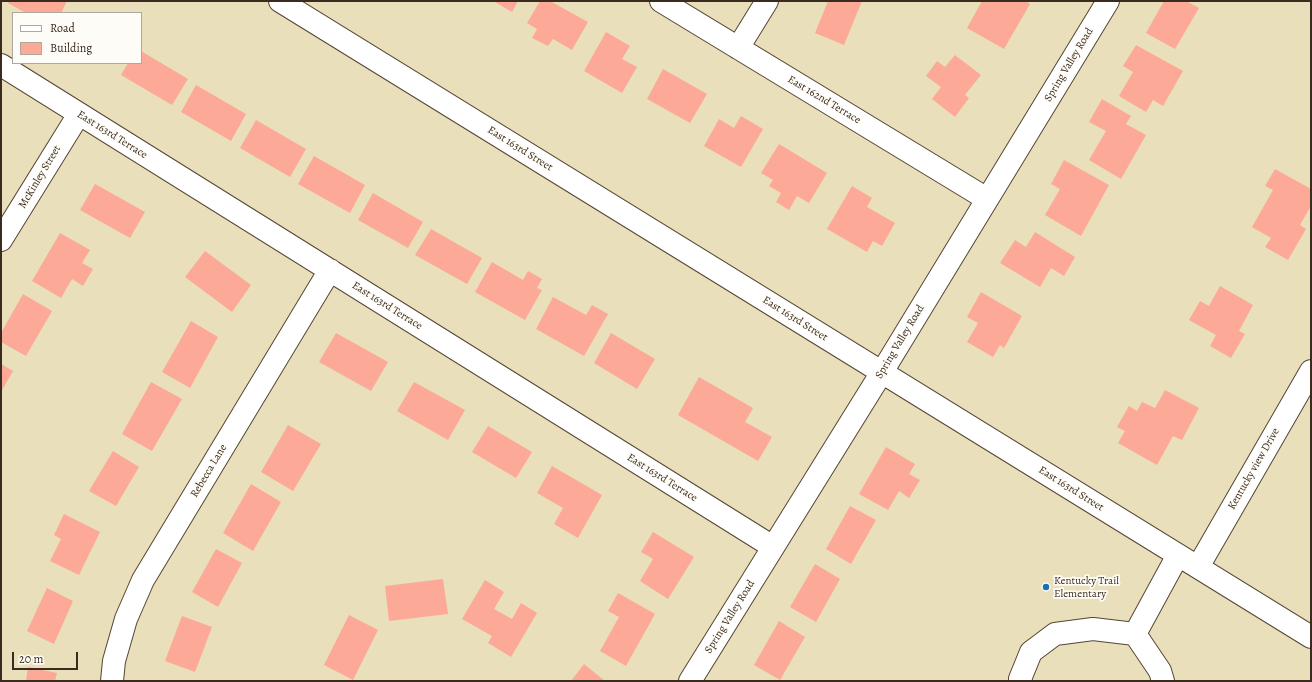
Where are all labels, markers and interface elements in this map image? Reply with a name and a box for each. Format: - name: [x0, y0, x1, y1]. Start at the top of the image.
- legend: [12, 12, 142, 64]
- text: Road: [50, 20, 75, 36]
- street label: Spring Valley Road: [1042, 26, 1096, 104]
- text: Building: [50, 40, 92, 56]
- street label: East 162nd Terrace: [785, 73, 863, 127]
- street label: East 163rd Terrace: [74, 108, 150, 162]
- street label: East 163rd Street: [485, 124, 555, 174]
- street label: McKinley Street: [16, 143, 64, 211]
- street label: East 163rd Terrace: [349, 279, 425, 333]
- street label: East 163rd Street: [760, 294, 830, 344]
- street label: Spring Valley Road: [873, 303, 927, 381]
- street label: Kentucky view Drive: [1225, 426, 1283, 512]
- street label: Rebecca Lane: [188, 442, 230, 500]
- street label: East 163rd Terrace: [624, 451, 700, 505]
- street label: East 163rd Street: [1036, 464, 1106, 514]
- place label: Kentucky Trail Elementary: [1054, 574, 1119, 600]
- street label: Spring Valley Road: [702, 578, 758, 656]
- marker: Kentucky Trail Elementary: [1041, 582, 1051, 592]
- scale bar: [14, 644, 80, 670]
- text: 20 m: [19, 651, 43, 667]

